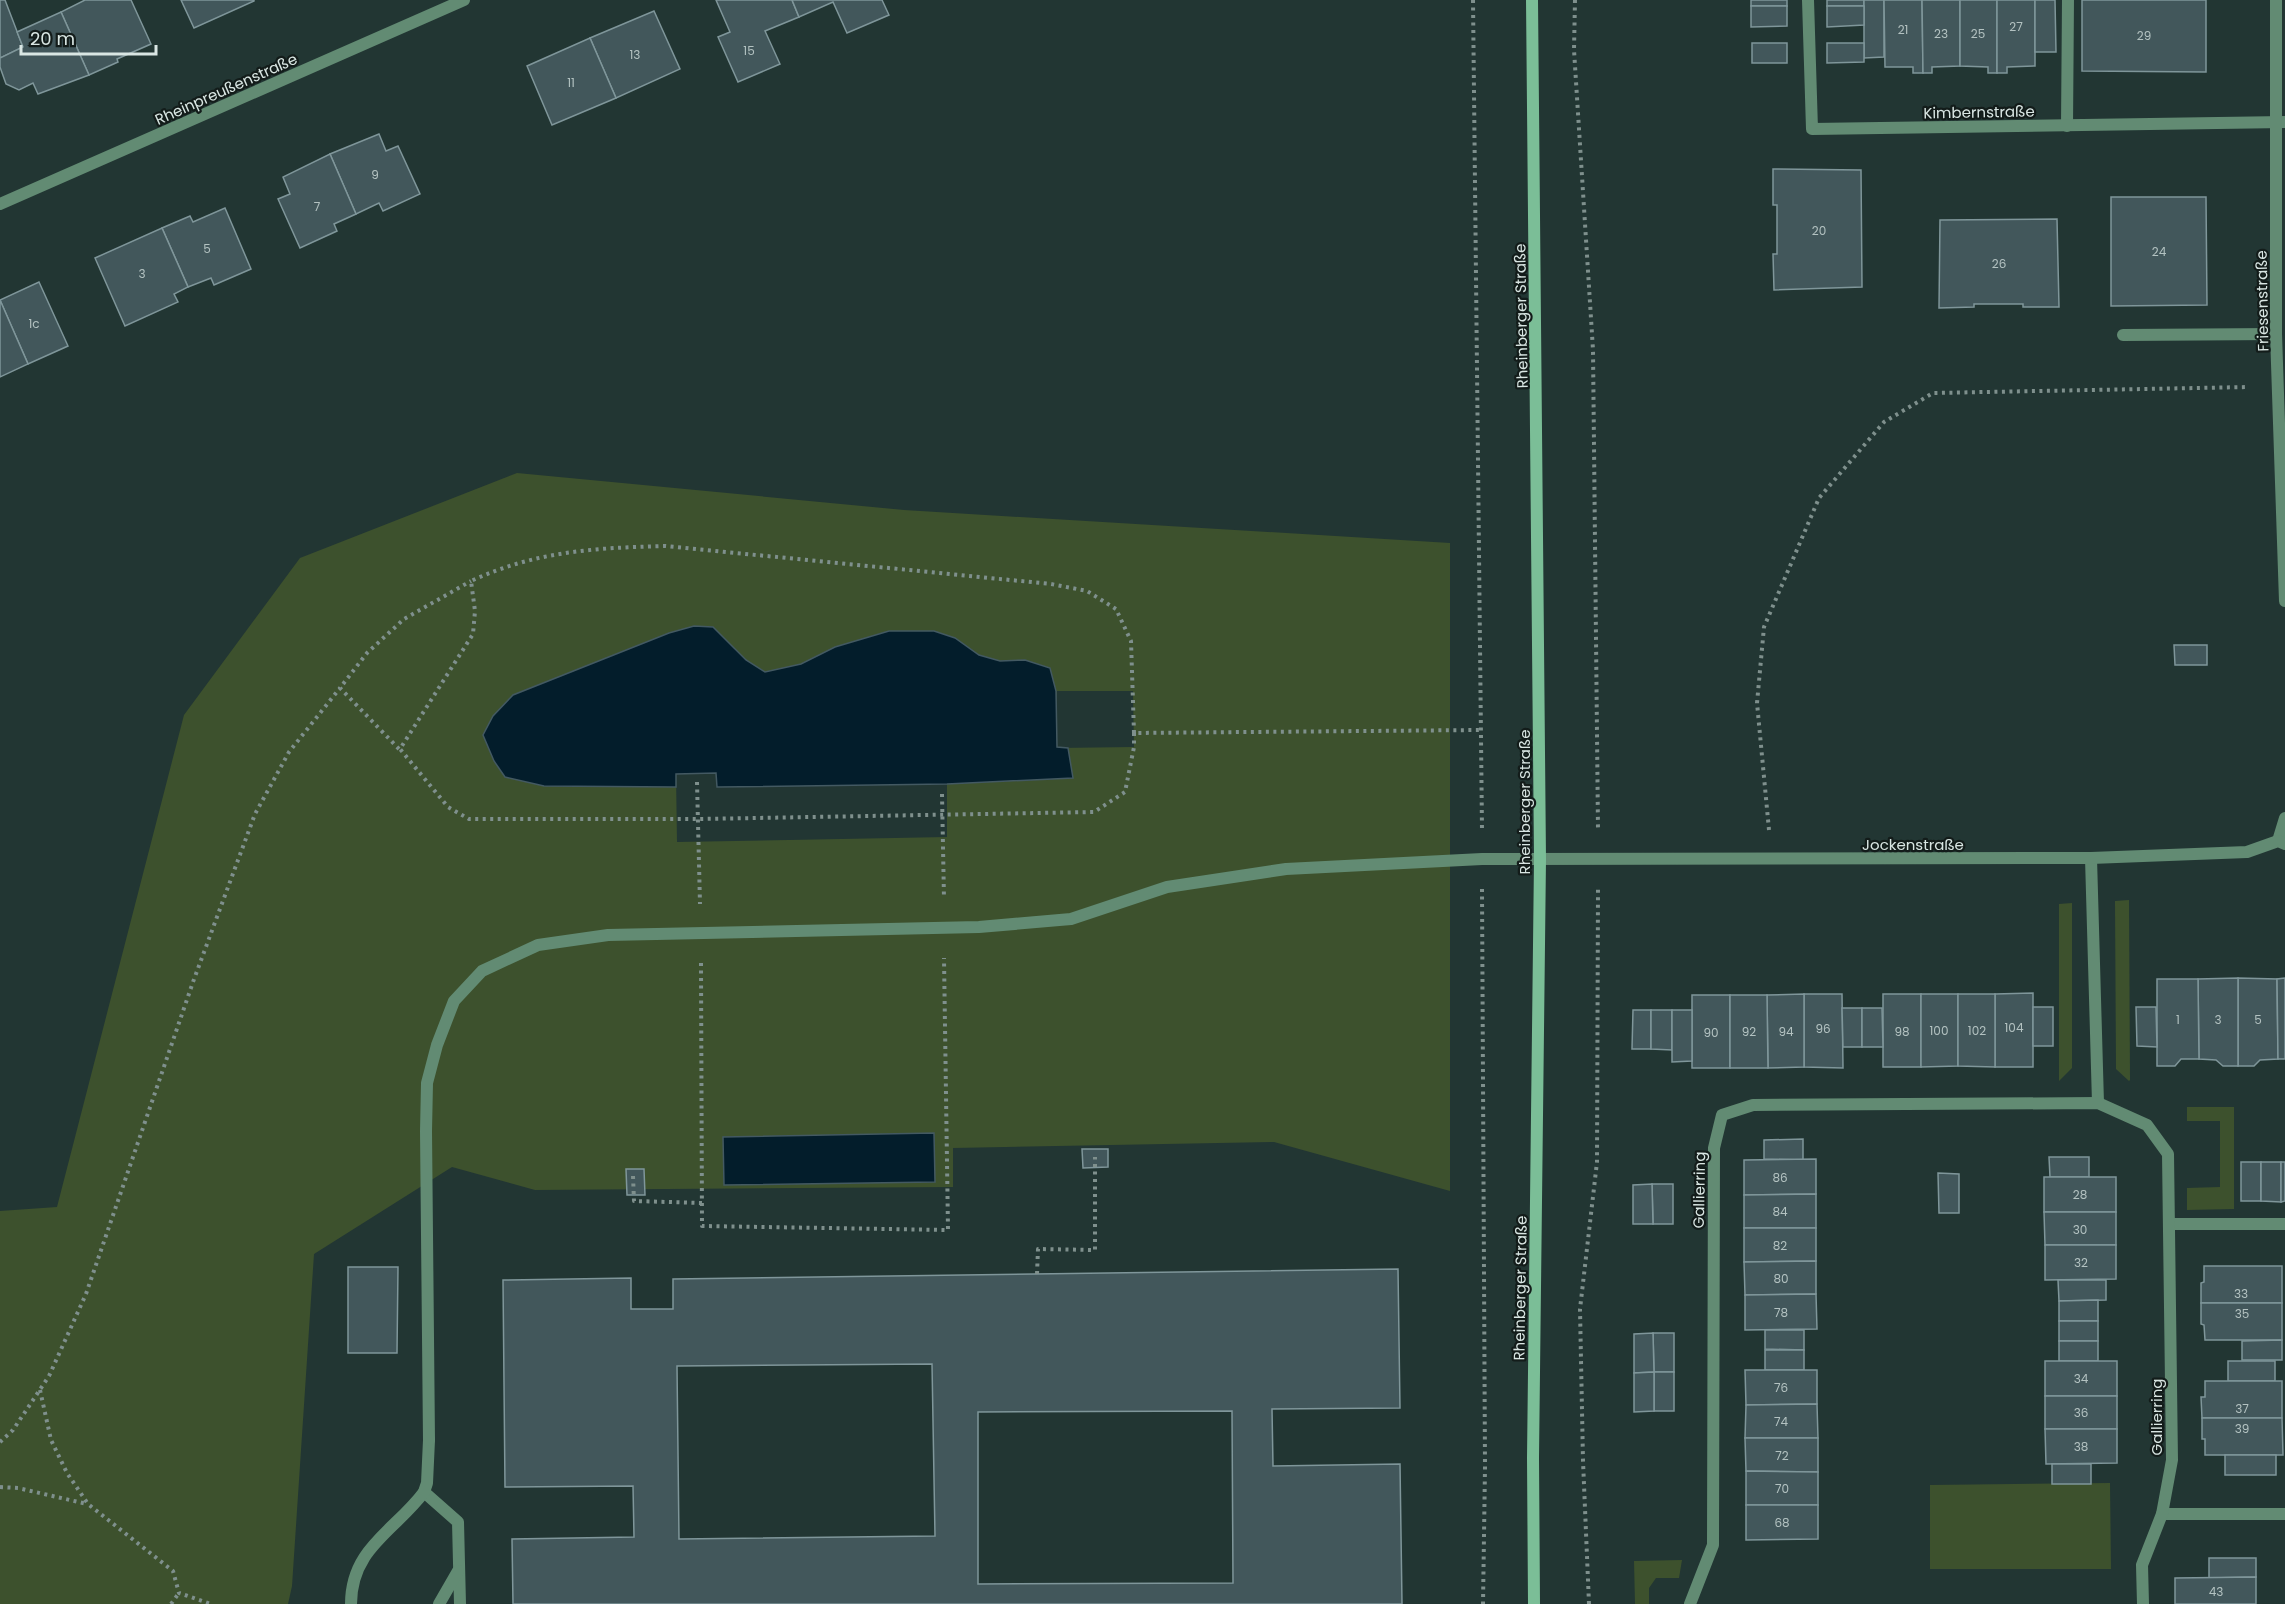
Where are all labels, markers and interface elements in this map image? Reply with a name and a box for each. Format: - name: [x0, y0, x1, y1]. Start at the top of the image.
- scale bar: [21, 18, 156, 56]
- house number: 27: [2009, 18, 2023, 35]
- house number: 21: [1898, 21, 1908, 38]
- house number: 23: [1934, 25, 1948, 42]
- house number: 25: [1971, 25, 1985, 42]
- text: 20 m: [30, 26, 75, 51]
- house number: 29: [2137, 27, 2151, 44]
- house number: 15: [743, 42, 755, 59]
- house number: 13: [630, 46, 640, 63]
- street label: Rheinpreußenstraße: [152, 48, 300, 130]
- house number: 11: [567, 74, 575, 91]
- street label: Kimbernstraße: [1923, 101, 2035, 123]
- house number: 9: [371, 166, 379, 183]
- house number: 7: [314, 198, 321, 215]
- house number: 20: [1812, 222, 1826, 239]
- house number: 5: [203, 240, 211, 257]
- street label: Rheinberger Straße: [1509, 243, 1533, 389]
- house number: 24: [2152, 243, 2167, 260]
- street label: Friesenstraße: [2251, 250, 2273, 352]
- house number: 26: [1992, 255, 2006, 272]
- house number: 3: [138, 265, 146, 282]
- house number: 1c: [28, 315, 40, 332]
- street label: Rheinberger Straße: [1514, 730, 1535, 874]
- street label: Jockenstraße: [1862, 834, 1964, 855]
- house number: 1: [2176, 1011, 2180, 1028]
- house number: 3: [2214, 1011, 2222, 1028]
- house number: 5: [2254, 1011, 2262, 1028]
- house number: 104: [2005, 1019, 2024, 1036]
- house number: 96: [1815, 1020, 1831, 1037]
- house number: 100: [1930, 1022, 1948, 1039]
- house number: 102: [1968, 1022, 1986, 1039]
- house number: 92: [1742, 1023, 1756, 1040]
- house number: 94: [1778, 1023, 1794, 1040]
- house number: 98: [1894, 1023, 1910, 1040]
- house number: 90: [1703, 1024, 1719, 1041]
- street label: Gallierring: [1688, 1151, 1710, 1229]
- house number: 86: [1772, 1169, 1788, 1186]
- house number: 28: [2073, 1186, 2087, 1203]
- house number: 84: [1772, 1203, 1788, 1220]
- street label: Rheinberger Straße: [1508, 1215, 1532, 1361]
- house number: 30: [2073, 1221, 2087, 1238]
- house number: 82: [1773, 1237, 1787, 1254]
- house number: 32: [2074, 1254, 2088, 1271]
- house number: 80: [1773, 1270, 1789, 1287]
- house number: 33: [2234, 1285, 2248, 1302]
- house number: 78: [1774, 1304, 1788, 1321]
- house number: 35: [2235, 1305, 2249, 1322]
- house number: 34: [2074, 1370, 2089, 1387]
- house number: 76: [1774, 1379, 1788, 1396]
- street label: Gallierring: [2146, 1379, 2167, 1455]
- house number: 37: [2235, 1400, 2249, 1417]
- house number: 36: [2074, 1404, 2088, 1421]
- house number: 74: [1774, 1413, 1788, 1430]
- house number: 39: [2235, 1420, 2249, 1437]
- house number: 38: [2074, 1438, 2088, 1455]
- house number: 72: [1775, 1447, 1789, 1464]
- house number: 70: [1775, 1480, 1789, 1497]
- house number: 68: [1774, 1514, 1790, 1531]
- house number: 43: [2209, 1583, 2223, 1600]

